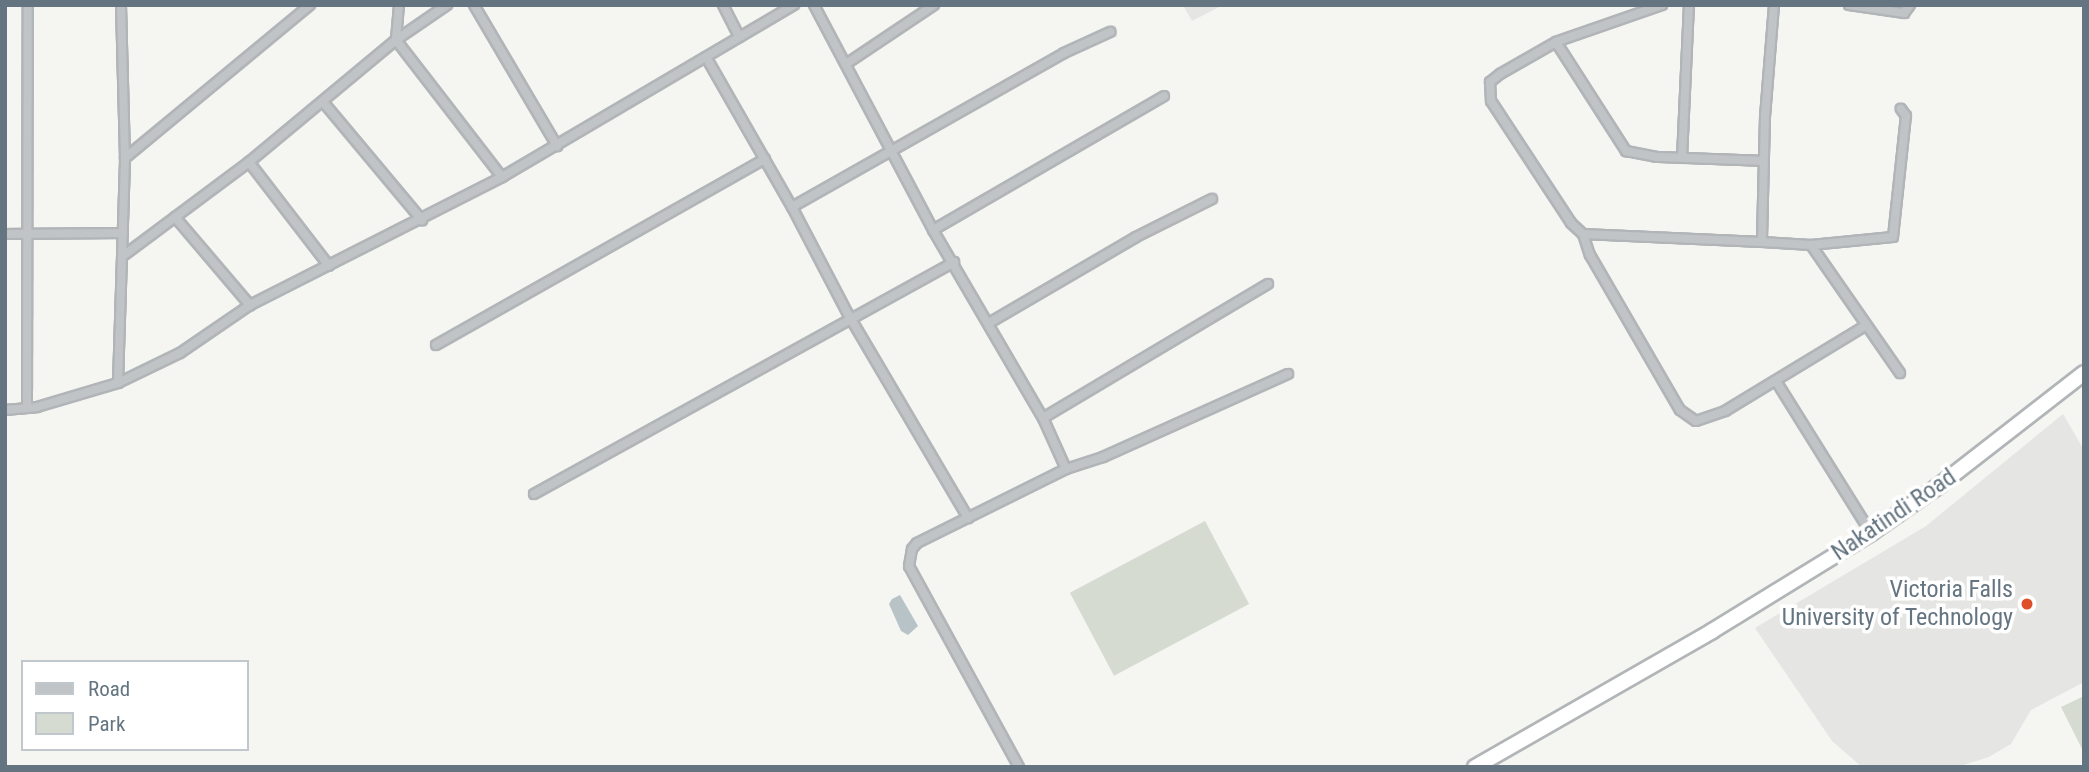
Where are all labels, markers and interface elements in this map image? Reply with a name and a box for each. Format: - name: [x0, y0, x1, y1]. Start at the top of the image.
- street label: Nakatindi Road: [1826, 463, 1962, 567]
- place label: Victoria Falls University of Technology: [1781, 576, 2013, 632]
- marker: Victoria Falls University of Technology: [2019, 596, 2035, 612]
- legend: [21, 660, 248, 751]
- text: Road: [88, 677, 130, 701]
- text: Park: [88, 712, 125, 736]

